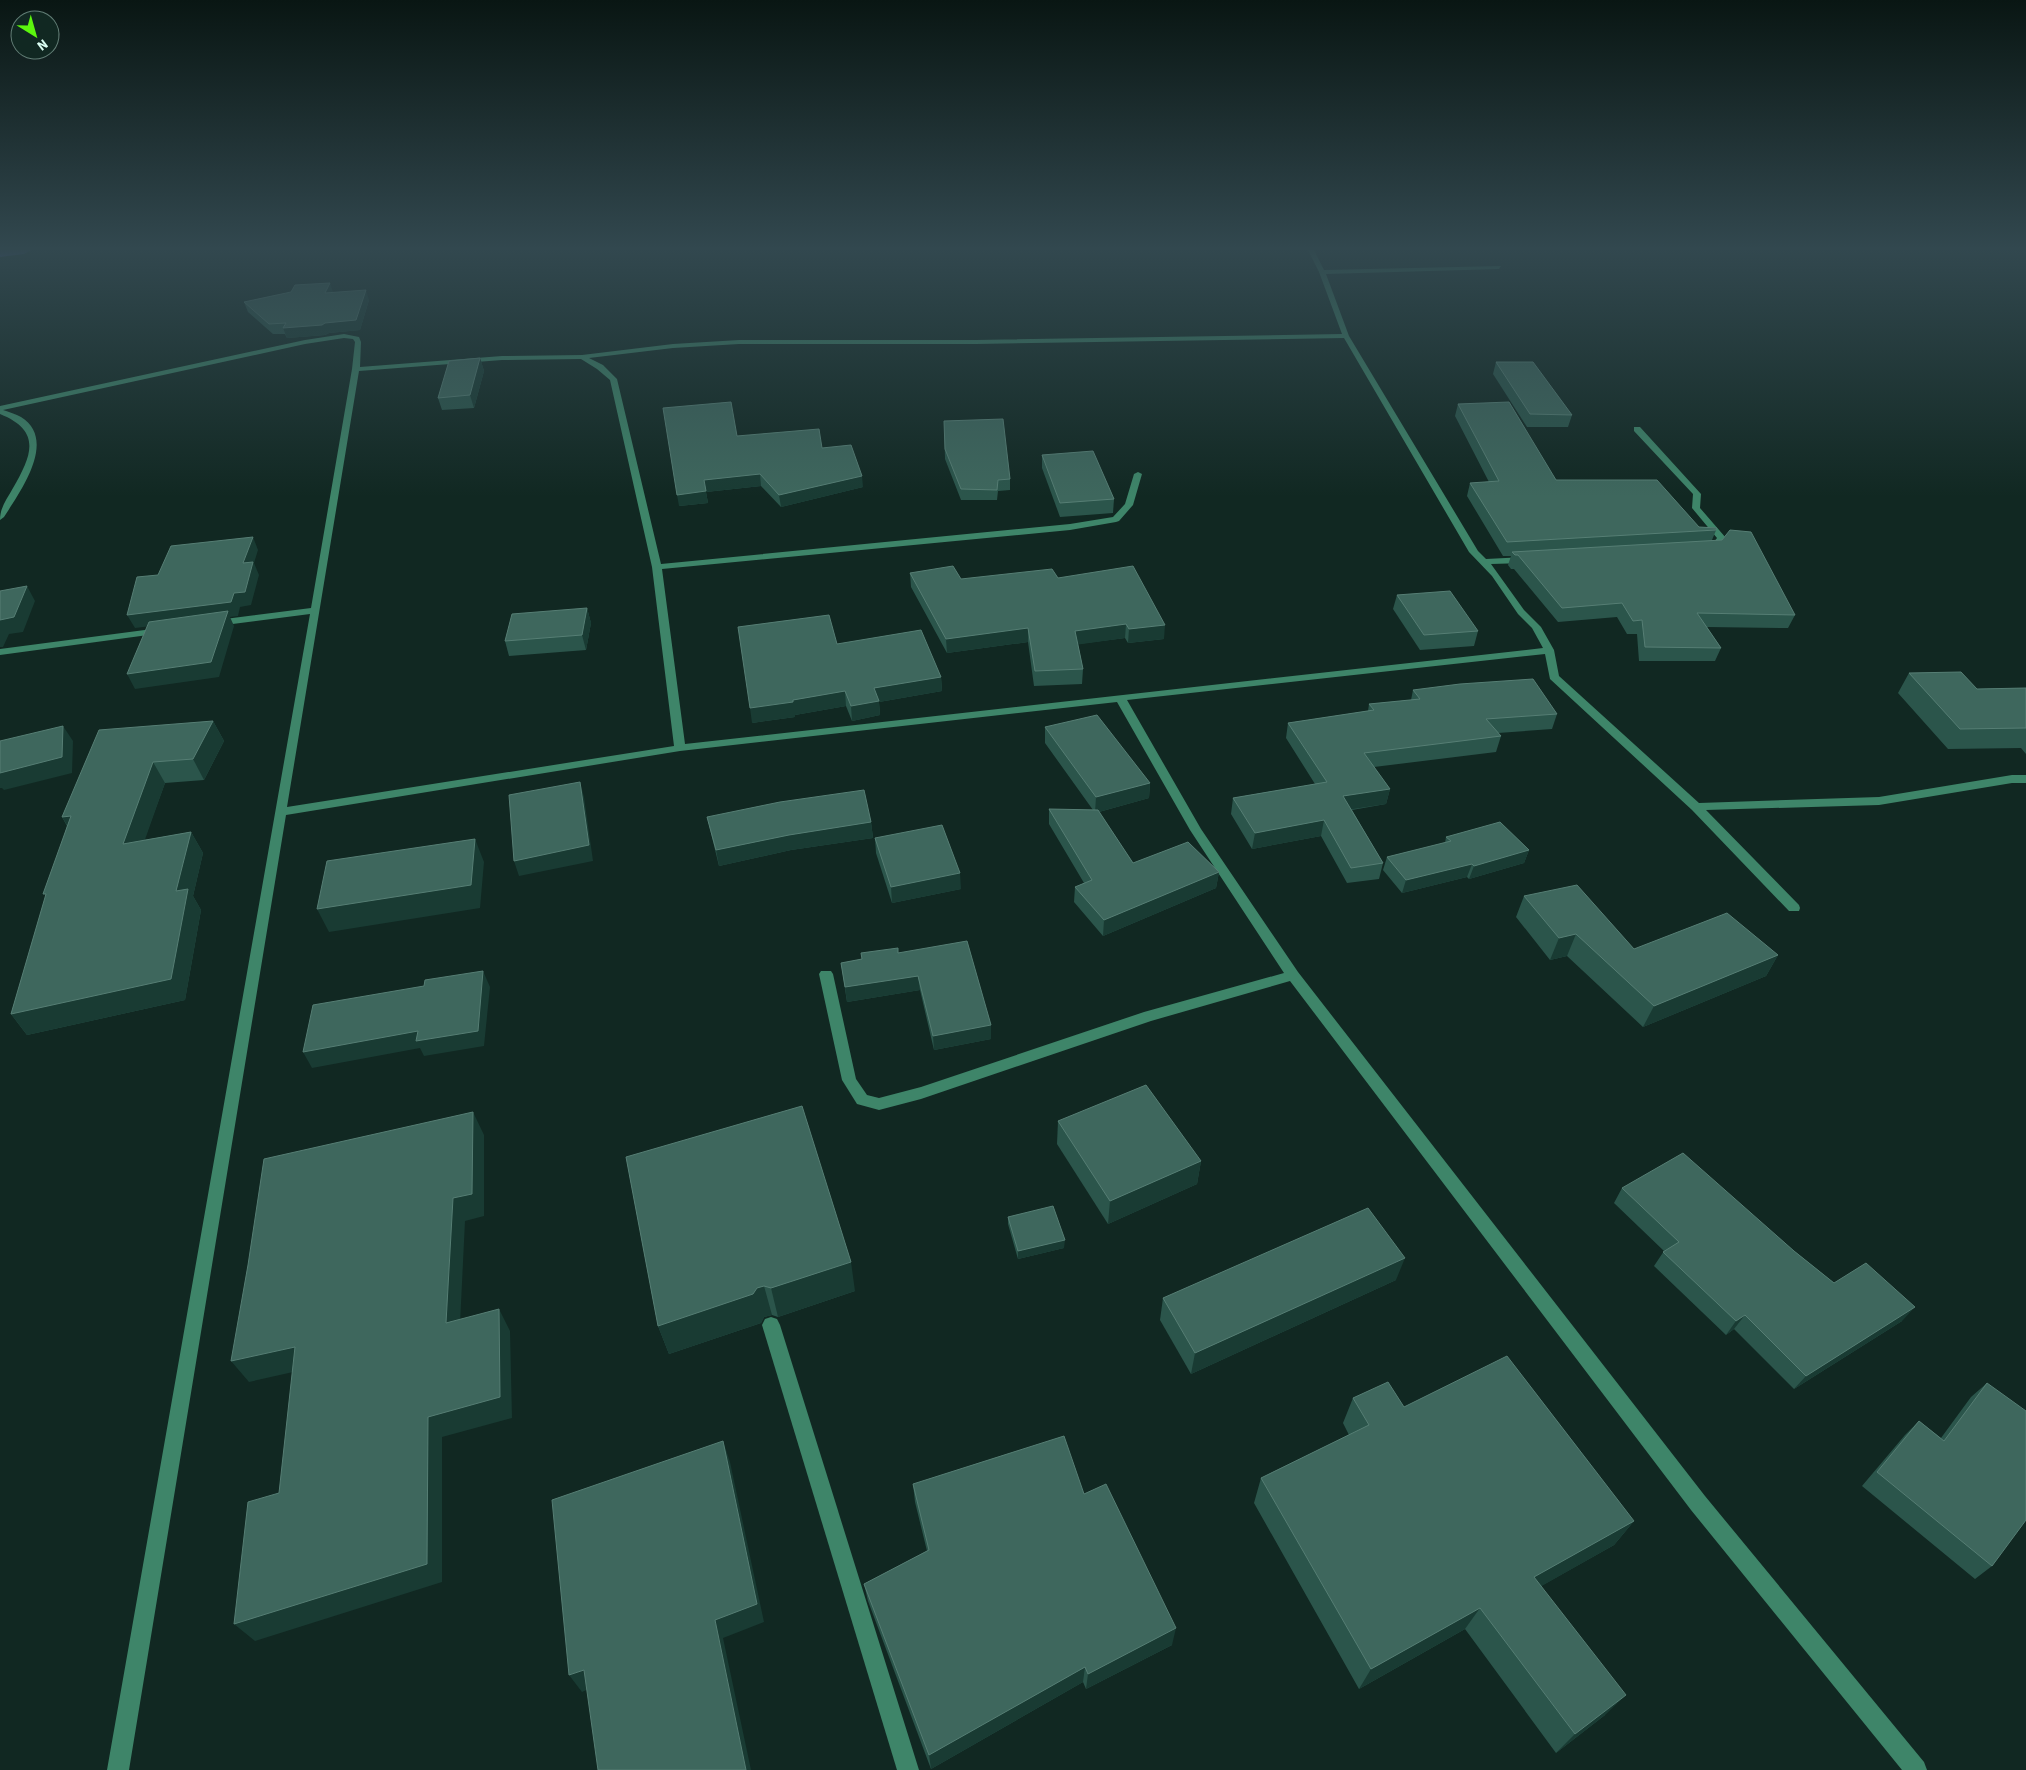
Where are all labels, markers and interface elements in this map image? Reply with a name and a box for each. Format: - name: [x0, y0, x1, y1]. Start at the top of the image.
- north arrow: [10, 10, 60, 60]
- text: N: [32, 34, 52, 55]

